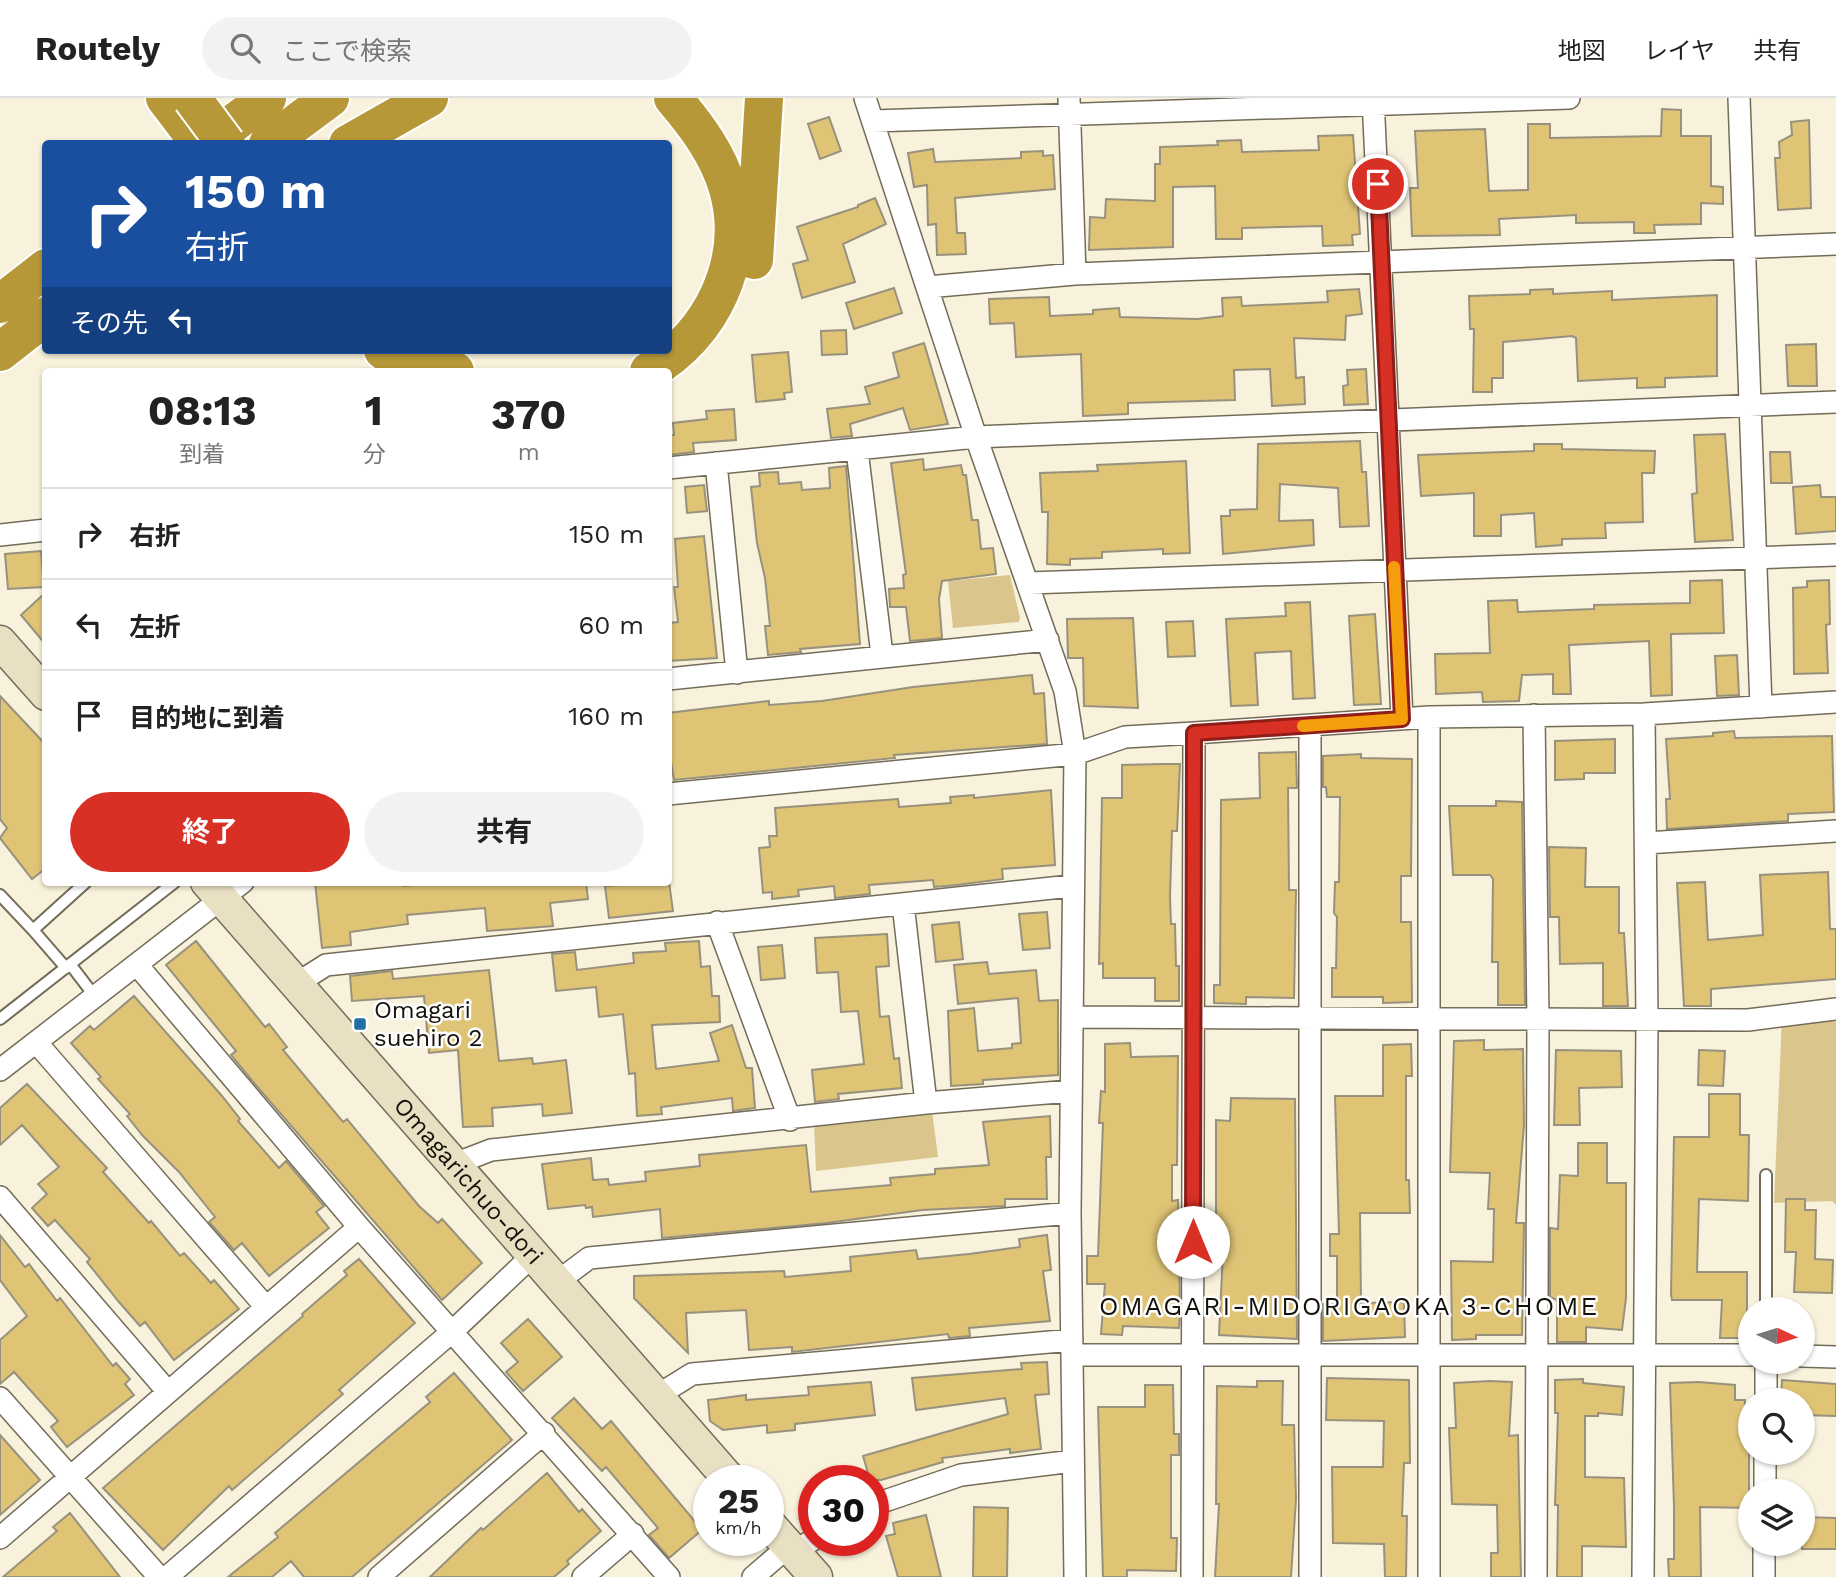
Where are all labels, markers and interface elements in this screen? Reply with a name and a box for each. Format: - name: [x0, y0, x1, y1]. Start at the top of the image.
- search box: [202, 17, 692, 80]
- text: Routely: [35, 29, 160, 68]
- icon: search: [226, 29, 264, 67]
- text: ここで検索: [282, 36, 412, 66]
- text: 地図: [1558, 37, 1606, 65]
- text: レイヤ: [1644, 37, 1715, 65]
- text: 共有: [1753, 37, 1801, 65]
- pin: [1348, 154, 1408, 214]
- text: 150 m: [185, 162, 326, 220]
- icon: arrive: [1359, 165, 1397, 203]
- icon: right: [70, 168, 161, 259]
- text: 右折: [185, 228, 249, 266]
- icon: left: [162, 301, 200, 339]
- text: その先: [70, 308, 148, 338]
- text: 08:13: [148, 386, 257, 435]
- text: 1: [365, 386, 383, 435]
- text: 370: [491, 390, 566, 439]
- text: m: [518, 439, 540, 466]
- text: 到着: [179, 441, 225, 468]
- text: 分: [362, 441, 385, 468]
- icon: right: [70, 515, 108, 553]
- text: 150 m: [569, 519, 644, 549]
- text: 右折: [129, 521, 181, 551]
- icon: left: [70, 606, 108, 644]
- text: 60 m: [578, 610, 644, 640]
- text: 左折: [129, 612, 181, 642]
- icon: arrive: [70, 697, 108, 735]
- text: 160 m: [568, 701, 644, 731]
- text: 目的地に到着: [129, 703, 285, 733]
- button: 終了: [70, 792, 350, 872]
- button: 共有: [364, 792, 644, 872]
- place label: Omagari suehiro 2: [374, 996, 483, 1052]
- marker: Omagari suehiro 2: [352, 1016, 368, 1032]
- street label: Omagarichuo-dori: [388, 1092, 549, 1270]
- position arrow: [1156, 1205, 1230, 1279]
- district label: OMAGARI-MIDORIGAOKA 3-CHOME: [1099, 1291, 1599, 1321]
- north arrow: [1738, 1297, 1815, 1374]
- map controls: [1738, 1297, 1815, 1556]
- button: search: [1738, 1388, 1815, 1465]
- speed limit sign: 30: [798, 1465, 889, 1556]
- button: layers: [1738, 1479, 1815, 1556]
- text: 25: [718, 1480, 759, 1522]
- text: km/h: [715, 1517, 762, 1538]

